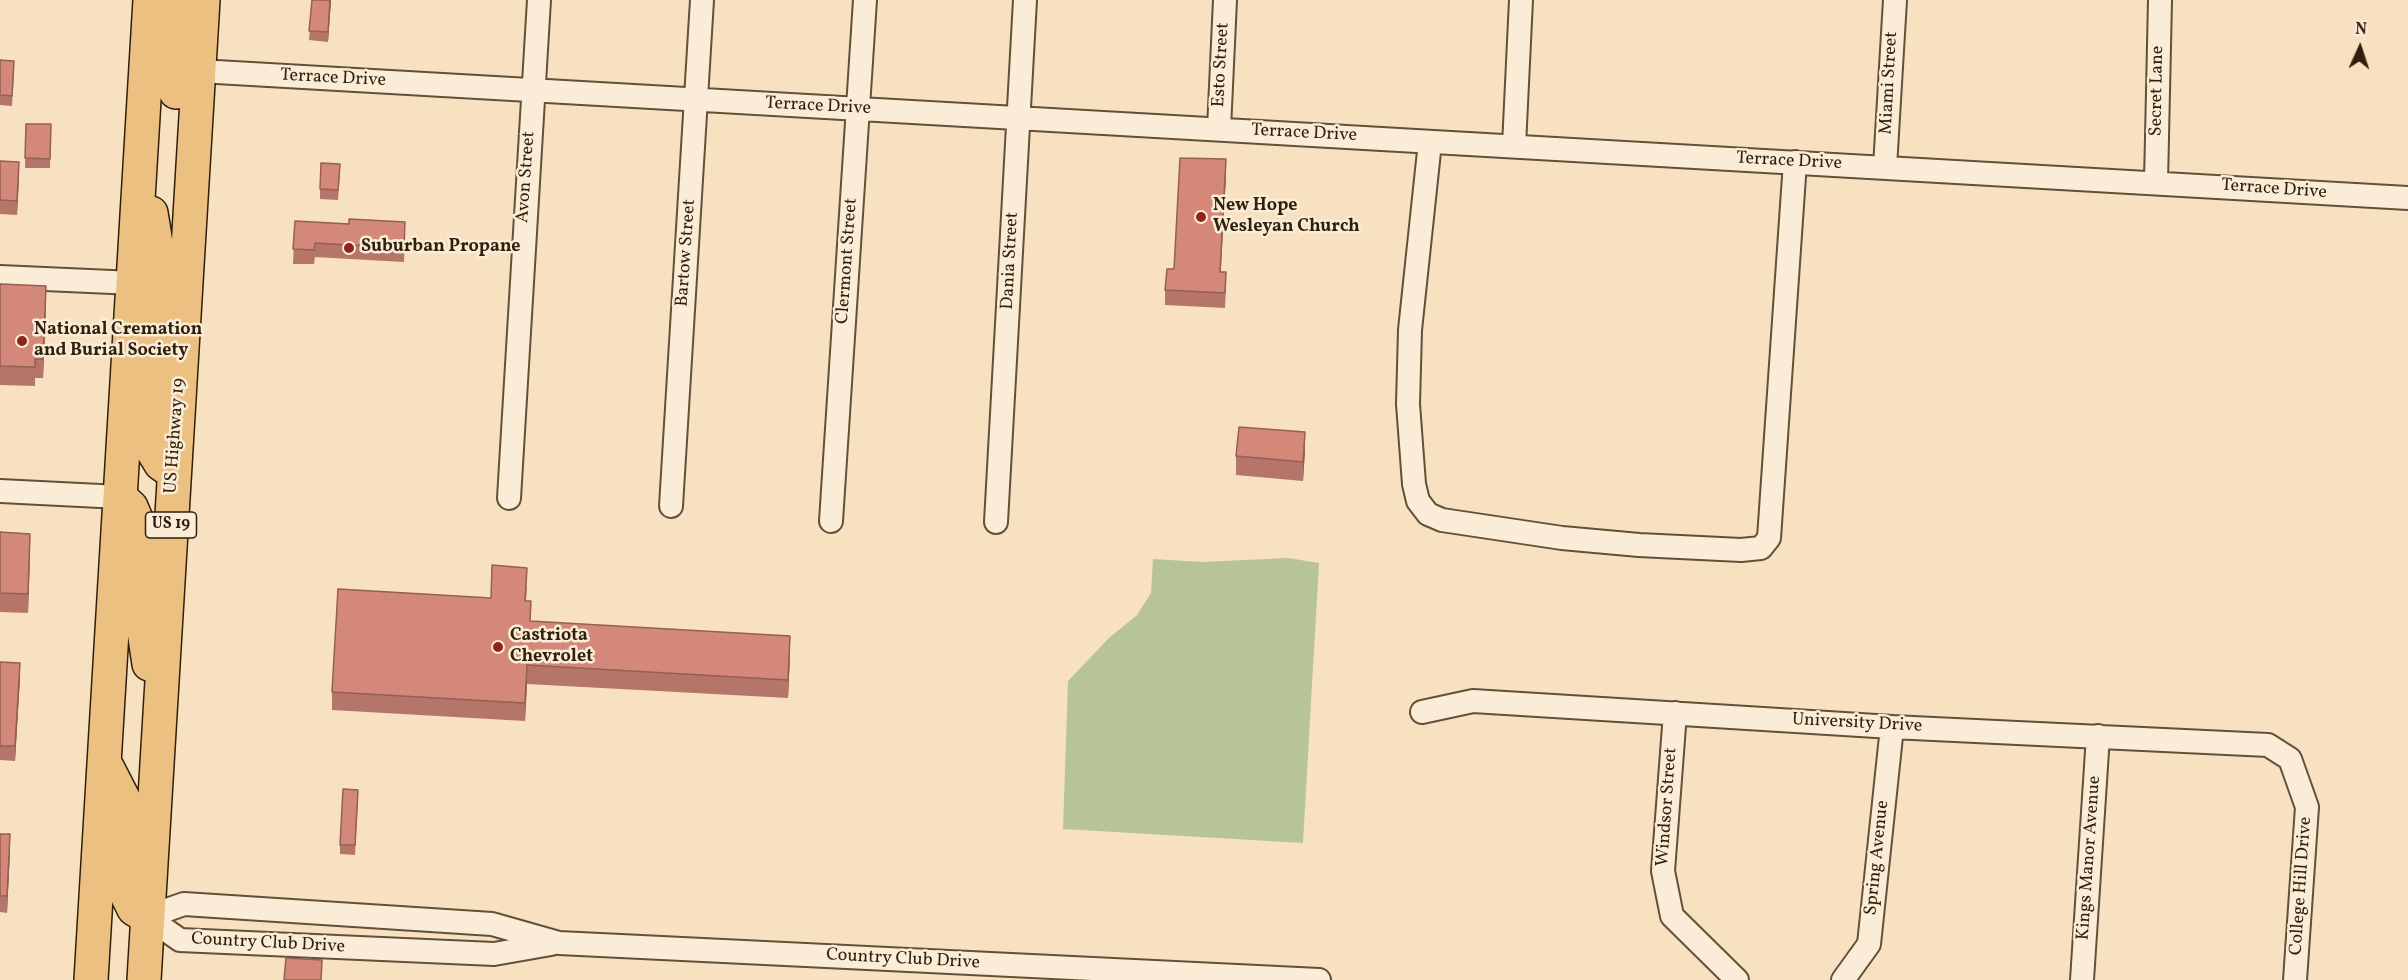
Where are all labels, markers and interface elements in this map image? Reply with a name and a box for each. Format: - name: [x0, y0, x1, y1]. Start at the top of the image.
- north arrow: [2330, 18, 2390, 78]
- text: N: [2355, 19, 2367, 41]
- street label: Esto Street: [1209, 22, 1235, 108]
- street label: Miami Street: [1877, 31, 1903, 135]
- street label: Secret Lane: [2146, 45, 2170, 137]
- street label: Terrace Drive: [280, 65, 386, 93]
- street label: Terrace Drive: [765, 93, 871, 121]
- street label: Terrace Drive: [1251, 120, 1357, 148]
- street label: Avon Street: [513, 130, 541, 224]
- street label: Terrace Drive: [1736, 148, 1842, 176]
- street label: Terrace Drive: [2220, 176, 2328, 204]
- place label: New Hope Wesleyan Church: [1213, 196, 1360, 238]
- street label: Clermont Street: [833, 197, 863, 325]
- street label: Bartow Street: [672, 198, 702, 308]
- marker: New Hope Wesleyan Church: [1194, 210, 1208, 224]
- street label: Dania Street: [998, 211, 1024, 311]
- place label: Suburban Propane: [361, 237, 521, 259]
- marker: Suburban Propane: [342, 241, 356, 255]
- place label: National Cremation and Burial Society: [34, 320, 202, 362]
- marker: National Cremation and Burial Society: [15, 334, 29, 348]
- street label: US Highway 19: [161, 377, 191, 495]
- road number: US 19: [146, 512, 196, 538]
- place label: Castriota Chevrolet: [510, 626, 593, 668]
- marker: Castriota Chevrolet: [491, 640, 505, 654]
- street label: University Drive: [1791, 710, 1923, 738]
- street label: Windsor Street: [1653, 747, 1683, 867]
- street label: Kings Manor Avenue: [2073, 775, 2107, 941]
- street label: Spring Avenue: [1861, 799, 1895, 917]
- street label: College Hill Drive: [2286, 816, 2318, 956]
- street label: Country Club Drive: [190, 929, 346, 959]
- street label: Country Club Drive: [825, 945, 981, 975]

